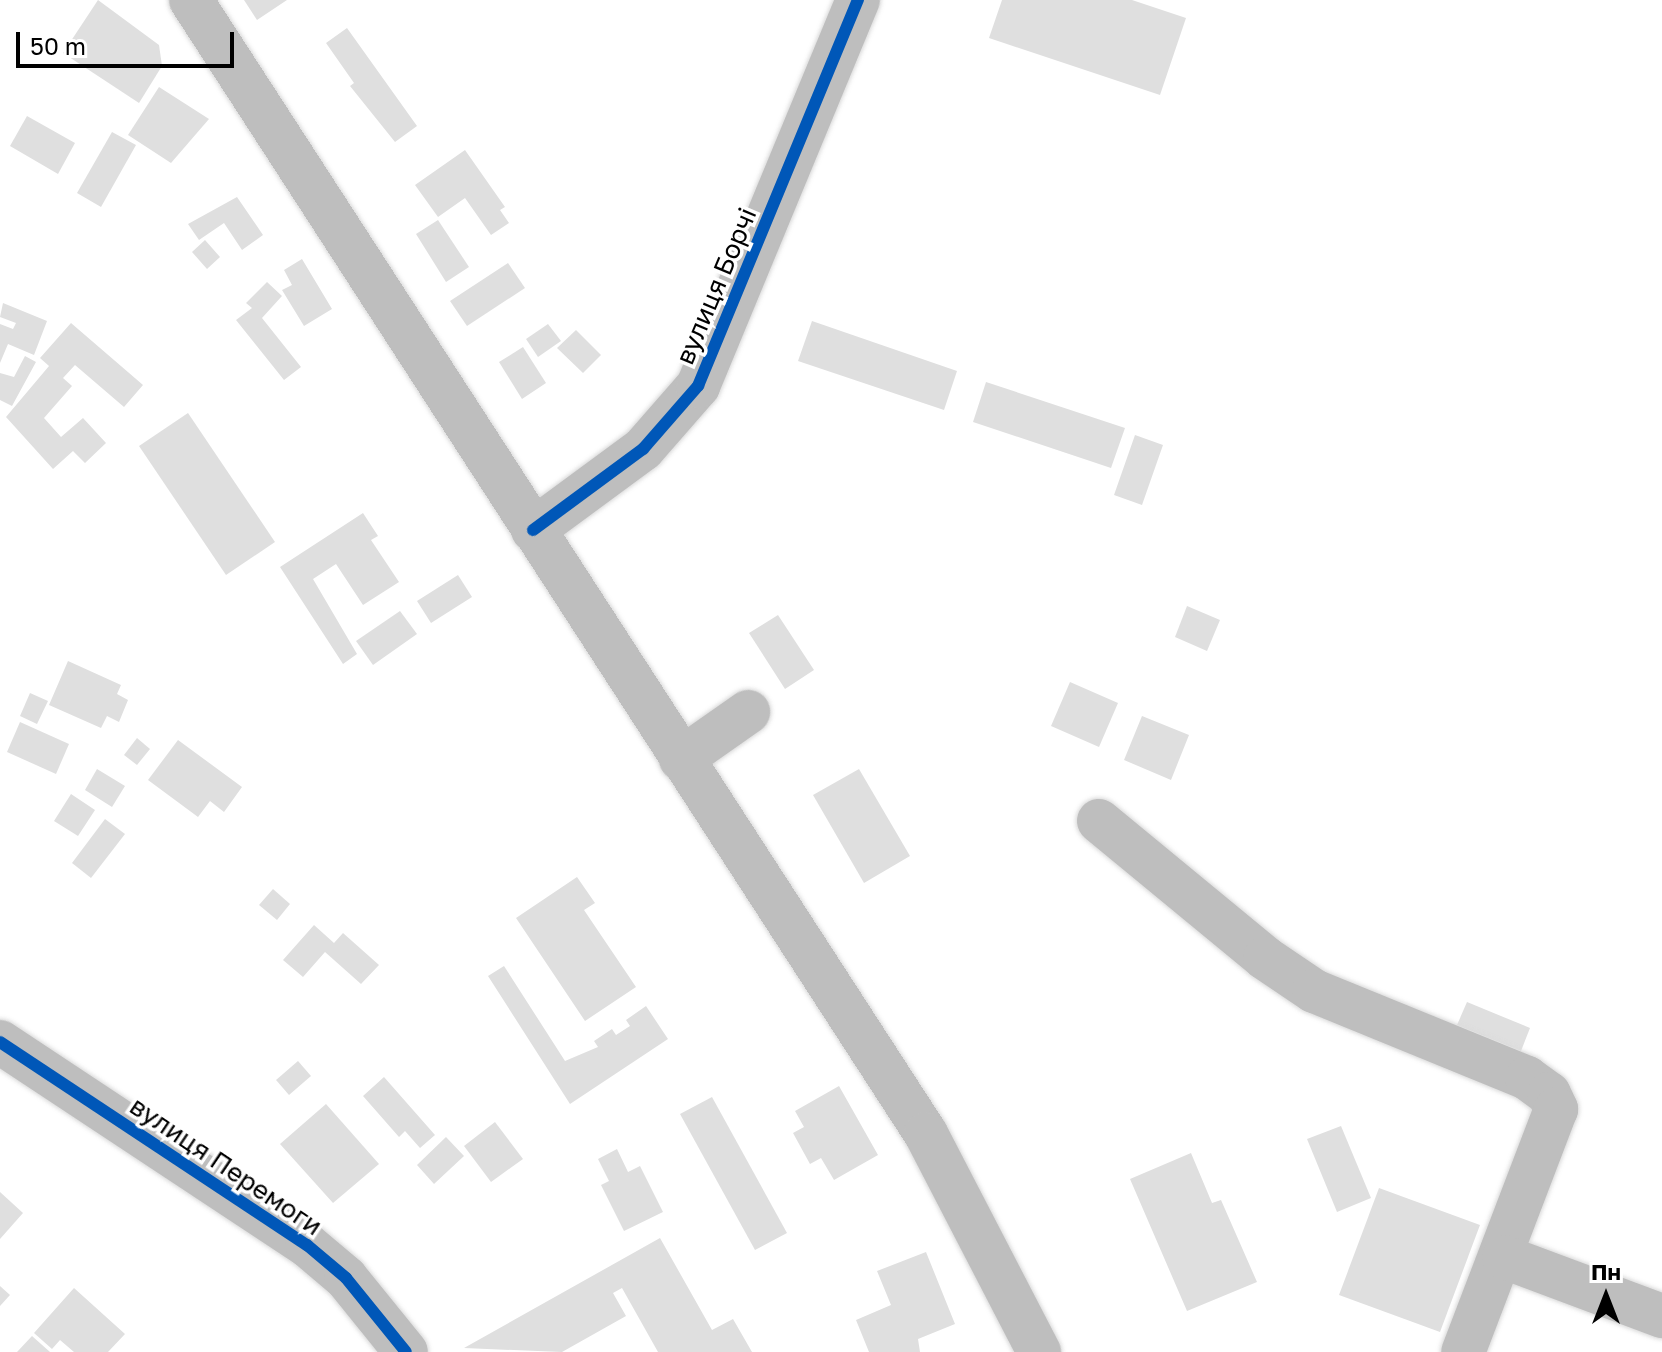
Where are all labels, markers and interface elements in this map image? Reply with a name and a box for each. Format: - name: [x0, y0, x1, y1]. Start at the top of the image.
- scale bar: [20, 16, 238, 66]
- text: 50 m: [30, 31, 86, 60]
- street label: вулиця Борчі: [669, 203, 763, 369]
- street label: вулиця Перемоги: [124, 1090, 328, 1242]
- north arrow: [1566, 1256, 1646, 1336]
- text: Пн: [1591, 1258, 1621, 1285]

